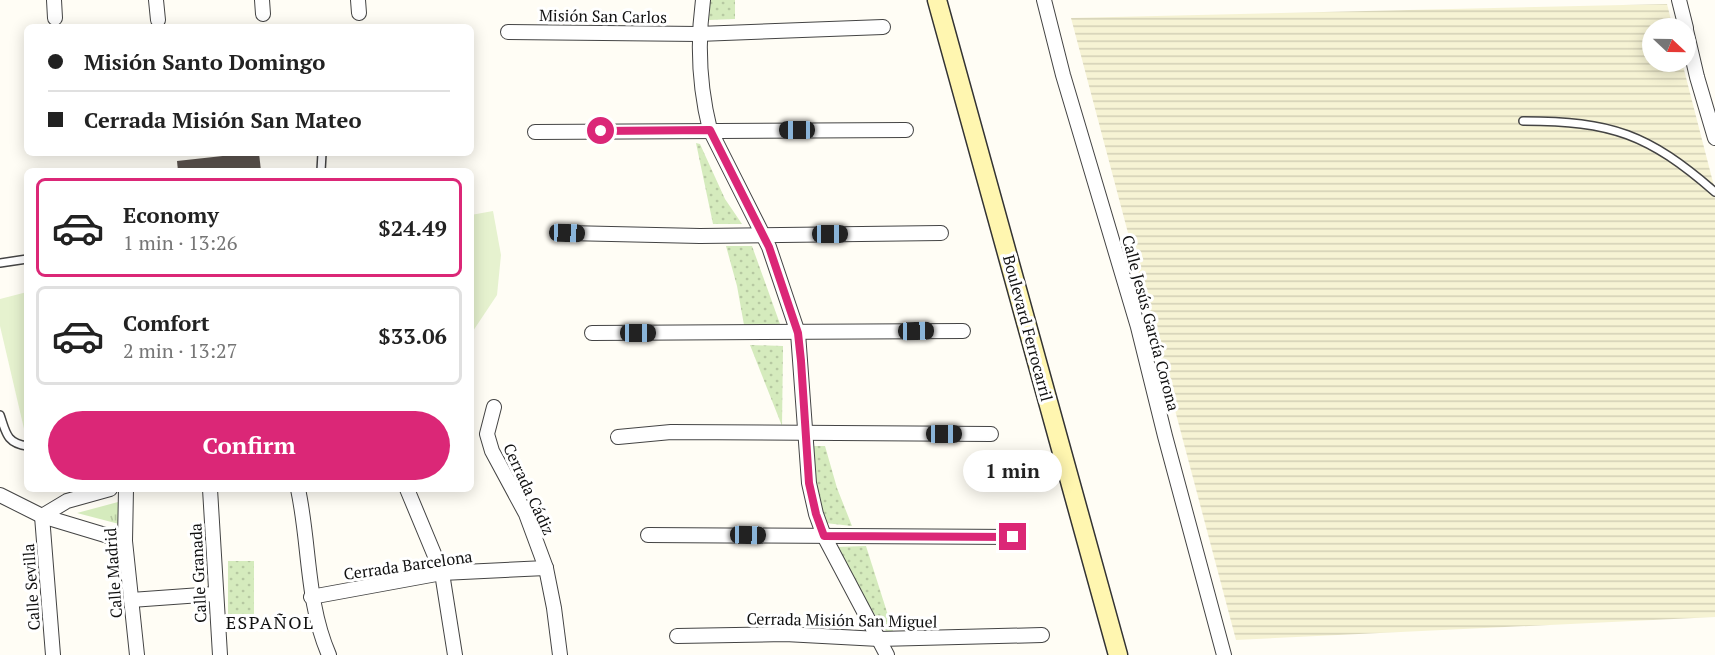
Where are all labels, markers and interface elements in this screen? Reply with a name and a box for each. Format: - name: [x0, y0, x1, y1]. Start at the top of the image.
- street label: Misión San Carlos: [539, 4, 667, 28]
- north arrow: [1642, 18, 1696, 72]
- map controls: [1642, 18, 1696, 72]
- text: Misión Santo Domingo: [84, 47, 325, 76]
- text: Cerrada Misión San Mateo: [84, 105, 362, 134]
- route start: [587, 117, 614, 144]
- car: [779, 121, 815, 139]
- text: Economy: [123, 200, 219, 229]
- icon: car: [51, 201, 105, 255]
- text: $24.49: [378, 213, 447, 242]
- car: [549, 223, 585, 243]
- car: [812, 225, 848, 243]
- text: 1 min · 13:26: [123, 229, 237, 256]
- street label: Calle Jesús García Corona: [1117, 233, 1185, 413]
- street label: Boulevard Ferrocarril: [998, 252, 1058, 404]
- text: Comfort: [123, 308, 209, 337]
- icon: car: [51, 309, 105, 363]
- text: $33.06: [378, 321, 447, 350]
- car: [898, 322, 934, 340]
- car: [620, 324, 656, 342]
- text: 2 min · 13:27: [123, 337, 237, 364]
- button: Confirm: [48, 411, 450, 480]
- car: [926, 425, 962, 443]
- street label: Cerrada Cádiz: [498, 439, 560, 539]
- callout: 1 min: [964, 450, 1062, 492]
- text: 1 min: [985, 457, 1040, 484]
- street label: Calle Granada: [184, 523, 212, 623]
- route end: [999, 523, 1026, 550]
- car: [730, 526, 766, 544]
- street label: Calle Madrid: [99, 527, 127, 619]
- street label: Calle Sevilla: [17, 543, 45, 631]
- street label: Cerrada Barcelona: [342, 545, 474, 585]
- street label: Cerrada Misión San Miguel: [746, 607, 938, 633]
- district label: ESPAÑOL: [226, 610, 314, 634]

